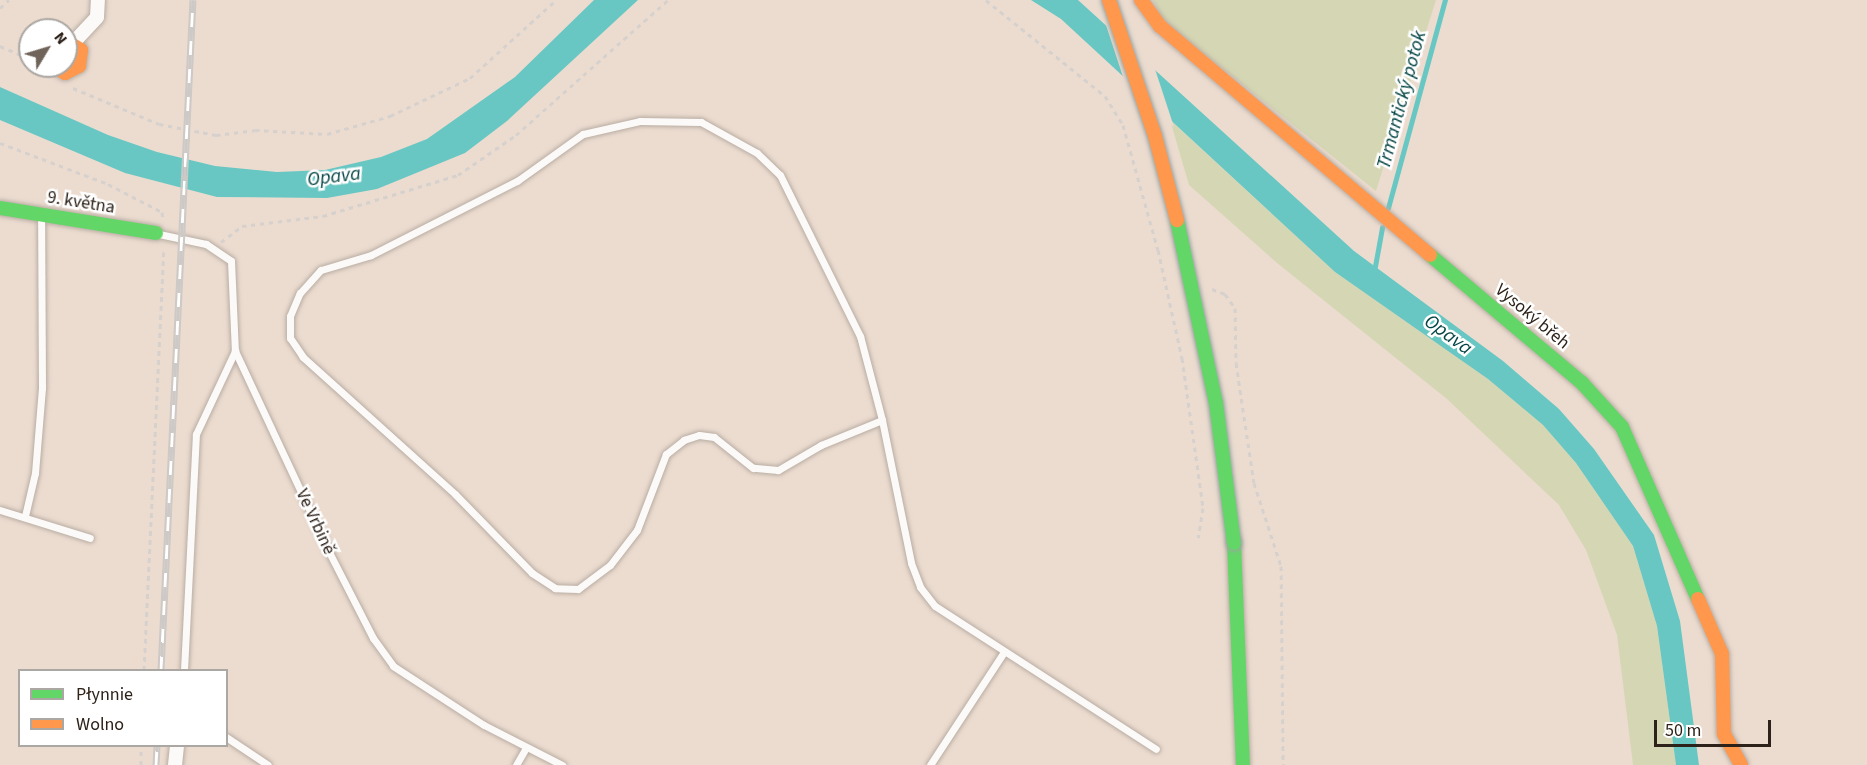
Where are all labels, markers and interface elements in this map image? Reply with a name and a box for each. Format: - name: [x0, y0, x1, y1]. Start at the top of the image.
- north arrow: [18, 18, 78, 78]
- text: N: [49, 27, 73, 49]
- water label: Trmantický potok: [1372, 28, 1432, 172]
- water label: Opava: [306, 162, 362, 192]
- street label: 9. května: [46, 187, 116, 219]
- street label: Vysoký břeh: [1490, 280, 1574, 354]
- water label: Opava: [1419, 310, 1477, 360]
- street label: Ve Vrbině: [290, 486, 340, 558]
- legend: [18, 669, 228, 747]
- text: Płynnie: [76, 682, 133, 707]
- scale bar: [1657, 708, 1774, 746]
- text: Wolno: [76, 712, 124, 737]
- text: 50 m: [1665, 718, 1701, 743]

